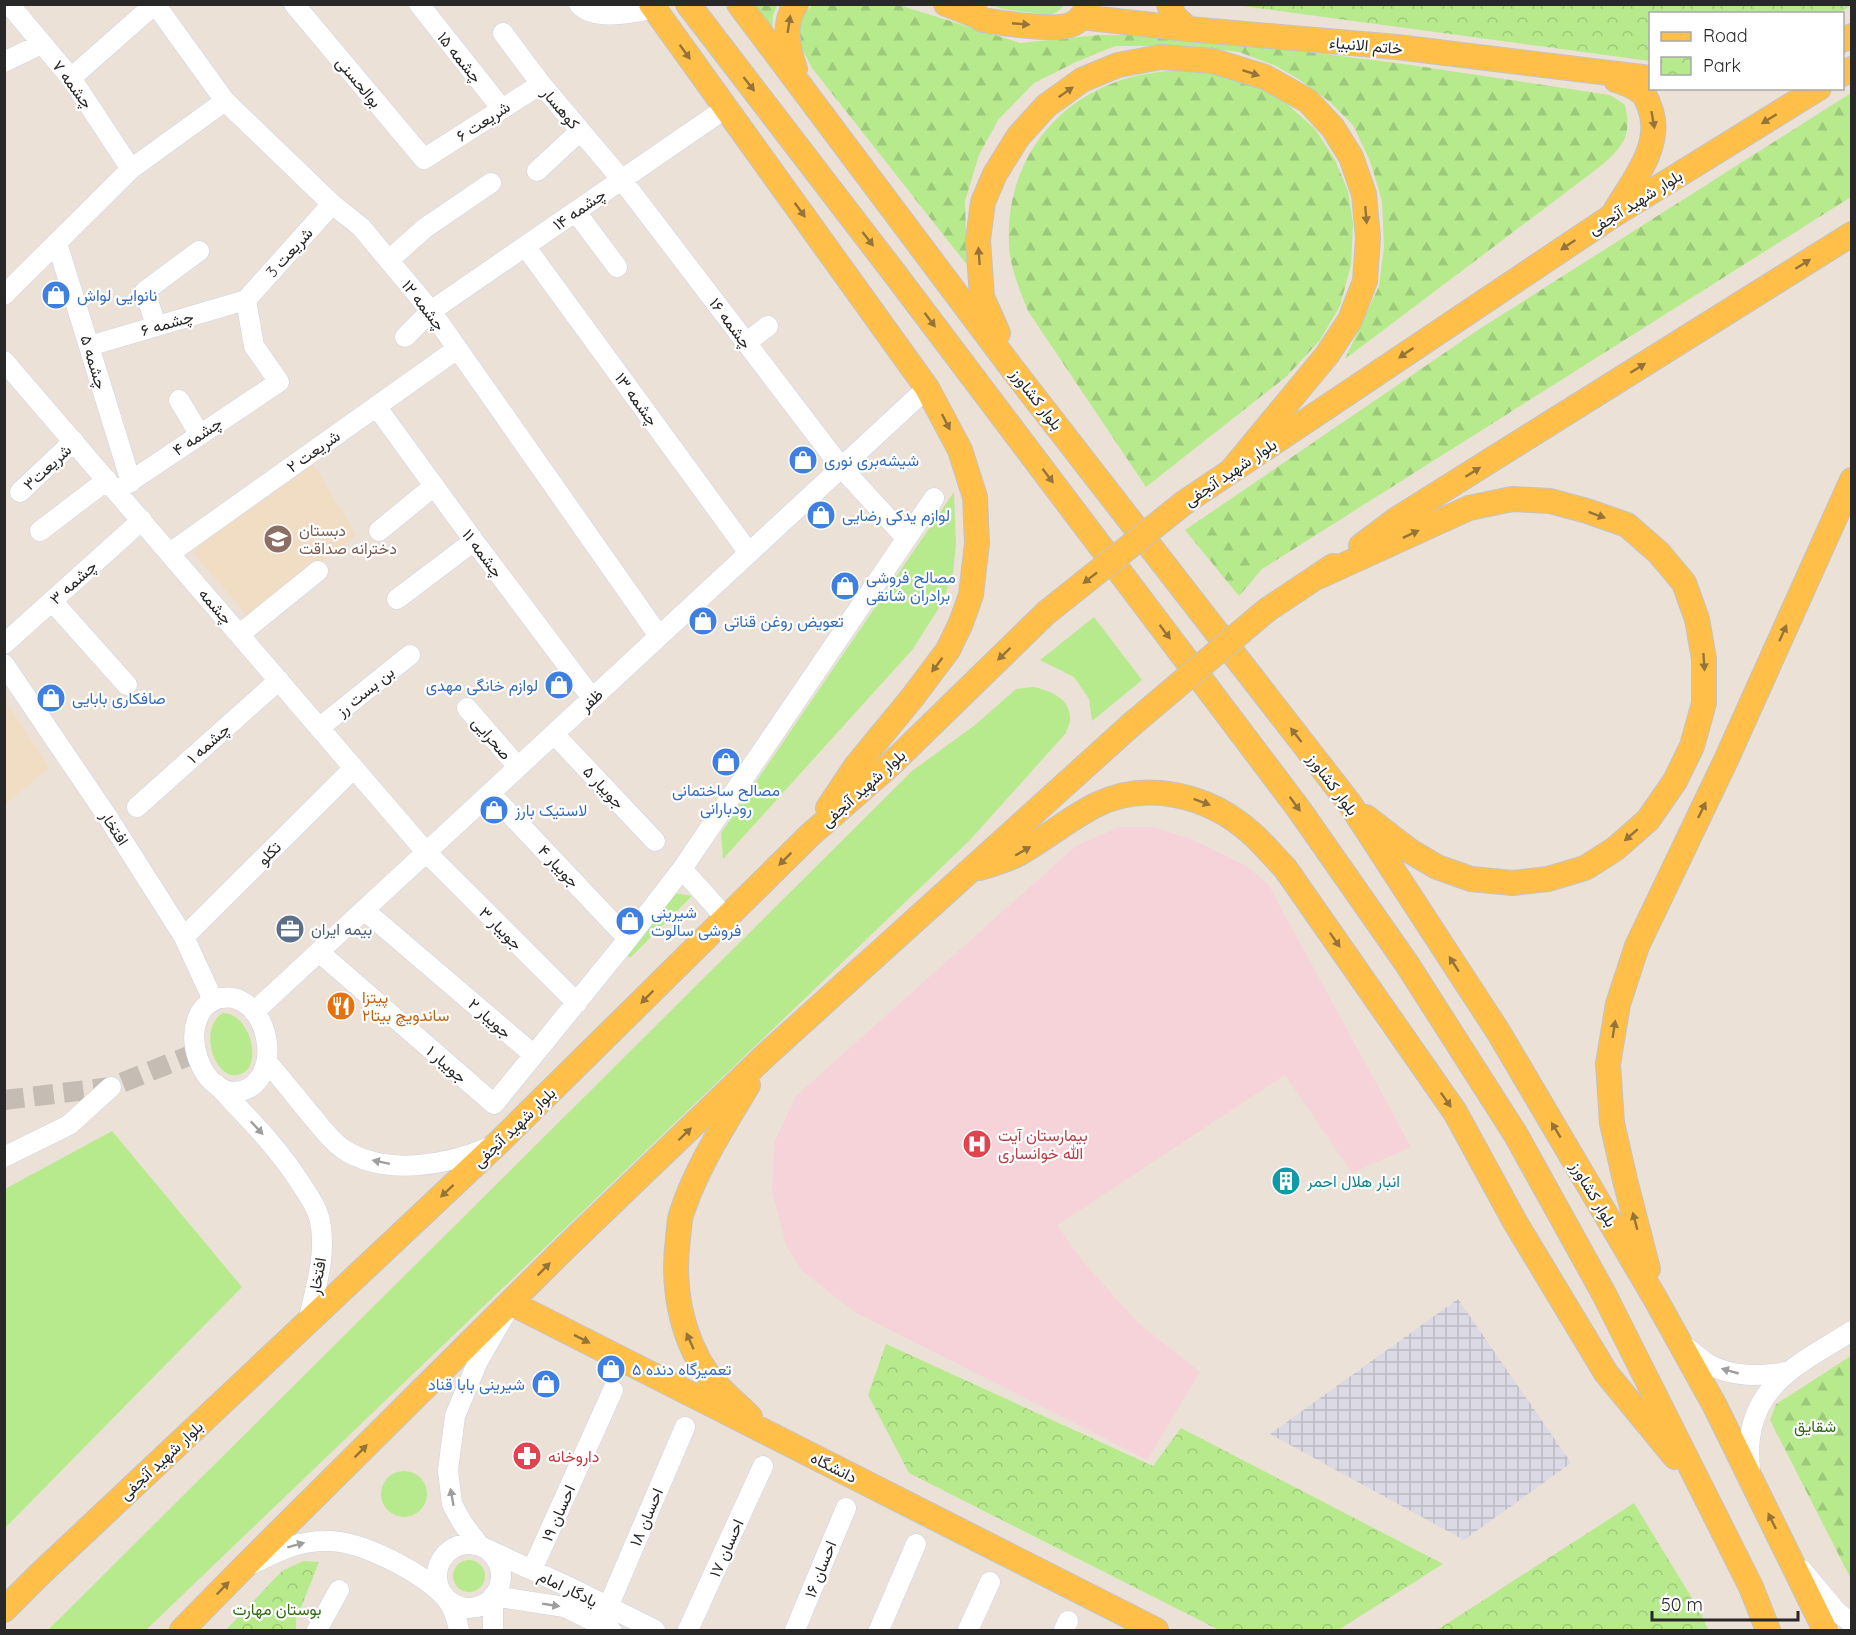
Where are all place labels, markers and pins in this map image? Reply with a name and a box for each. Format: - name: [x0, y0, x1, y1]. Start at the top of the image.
- shop icon: نانوایی لواش: [40, 279, 72, 311]
- place label: نانوایی لواش: [77, 285, 157, 306]
- shop icon: شیشه‌بری نوری: [787, 444, 819, 476]
- place label: شیشه‌بری نوری: [824, 450, 919, 471]
- shop icon: لوازم یدکی رضایی: [805, 499, 837, 531]
- place label: لوازم یدکی رضایی: [842, 505, 950, 526]
- place label: دبستان دخترانه صداقت: [299, 520, 397, 559]
- school or university icon: دبستان دخترانه صداقت: [262, 523, 294, 555]
- place label: مصالح فروشی برادران شانقی: [866, 567, 956, 606]
- shop icon: مصالح فروشی برادران شانقی: [829, 570, 861, 602]
- shop icon: تعویض روغن قناتی: [687, 605, 719, 637]
- place label: تعویض روغن قناتی: [724, 611, 844, 632]
- shop icon: لوازم خانگی مهدی: [543, 669, 575, 701]
- place label: لوازم خانگی مهدی: [426, 675, 538, 696]
- shop icon: صافکاری بابایی: [35, 682, 67, 714]
- place label: صافکاری بابایی: [72, 688, 166, 709]
- shop icon: مصالح ساختمانی رودبارانی: [710, 746, 742, 778]
- place label: مصالح ساختمانی رودبارانی: [672, 780, 780, 819]
- shop icon: لاستیک بارز: [478, 794, 510, 826]
- place label: لاستیک بارز: [514, 800, 587, 821]
- place label: شیرینی فروشی سالوت: [651, 902, 741, 941]
- shop icon: شیرینی فروشی سالوت: [614, 905, 646, 937]
- office icon: بیمه ایران: [274, 913, 306, 945]
- place label: بیمه ایران: [311, 919, 372, 940]
- place label: پیتزا ساندویچ بیتا۲: [362, 987, 449, 1027]
- restaurant icon: پیتزا ساندویچ بیتا۲: [325, 990, 357, 1022]
- place label: بیمارستان آیت الله خوانساری: [998, 1125, 1088, 1164]
- hospital icon: بیمارستان آیت الله خوانساری: [961, 1128, 993, 1160]
- building icon: انبار هلال احمر: [1270, 1165, 1302, 1197]
- place label: انبار هلال احمر: [1306, 1171, 1400, 1192]
- shop icon: تعمیرگاه دنده ۵: [595, 1353, 627, 1385]
- place label: تعمیرگاه دنده ۵: [632, 1359, 731, 1380]
- shop icon: شیرینی بابا قناد: [530, 1368, 562, 1400]
- place label: شیرینی بابا قناد: [428, 1374, 525, 1395]
- pharmacy icon: داروخانه: [511, 1440, 543, 1472]
- place label: داروخانه: [548, 1446, 599, 1467]

